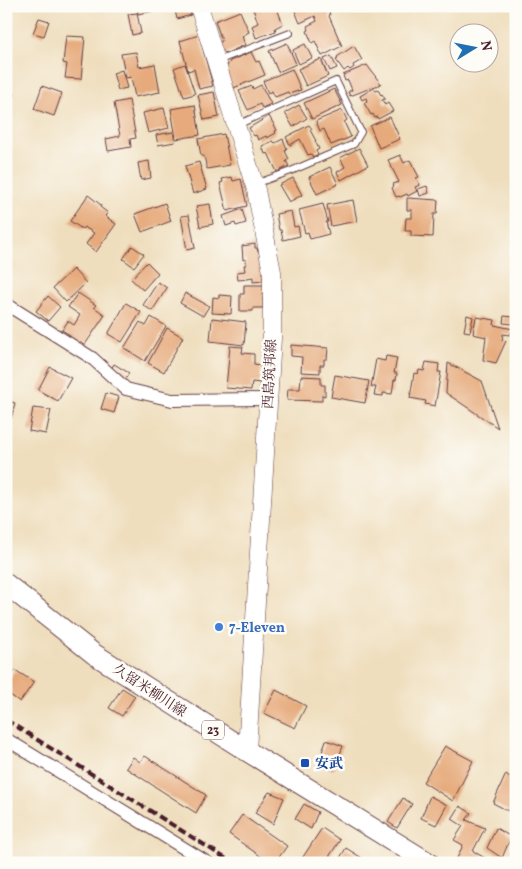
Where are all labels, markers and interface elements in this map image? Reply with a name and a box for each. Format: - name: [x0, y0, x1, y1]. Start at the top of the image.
- north arrow: [450, 22, 500, 72]
- text: N: [475, 39, 496, 53]
- street label: 西島筑邦線: [259, 339, 282, 410]
- place label: 7-Eleven: [229, 619, 285, 638]
- marker: 7-Eleven: [213, 621, 225, 633]
- street label: 久留米柳川線: [109, 660, 190, 722]
- road number: 23: [202, 720, 224, 740]
- place label: 安武: [315, 755, 343, 774]
- marker: 安武: [299, 757, 311, 769]

